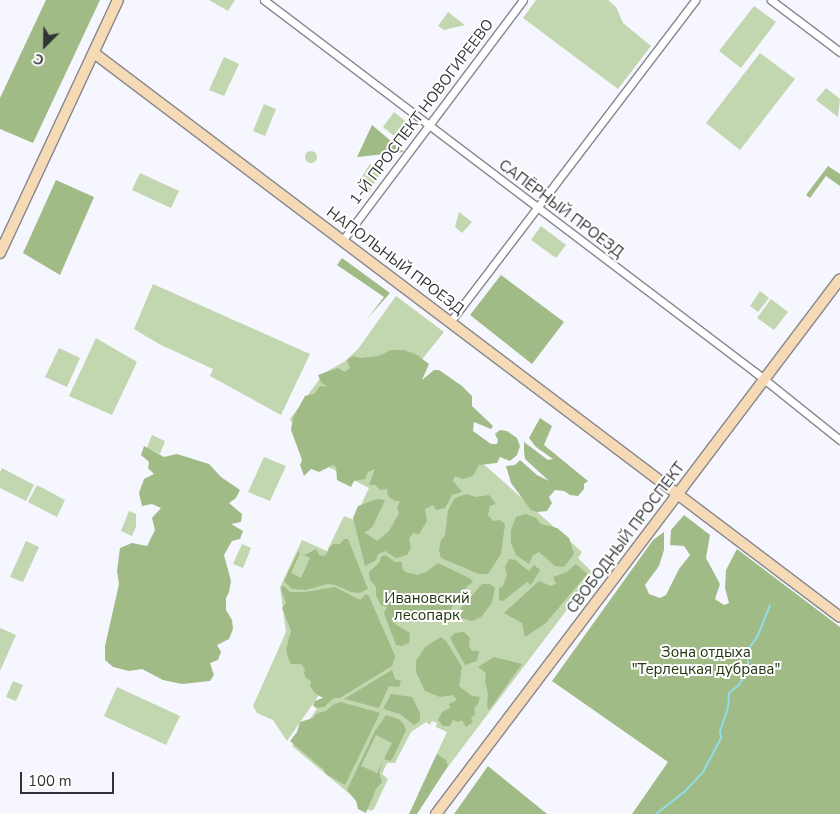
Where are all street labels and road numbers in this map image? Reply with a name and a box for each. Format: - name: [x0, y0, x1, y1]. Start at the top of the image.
- street label: 1-Й ПРОСПЕКТ НОВОГИРЕЕВО: [346, 16, 498, 208]
- street label: САПЁРНЫЙ ПРОЕЗД: [495, 156, 627, 262]
- street label: НАПОЛЬНЫЙ ПРОЕЗД: [323, 203, 467, 319]
- street label: СВОБОДНЫЙ ПРОСПЕКТ: [563, 459, 689, 617]

